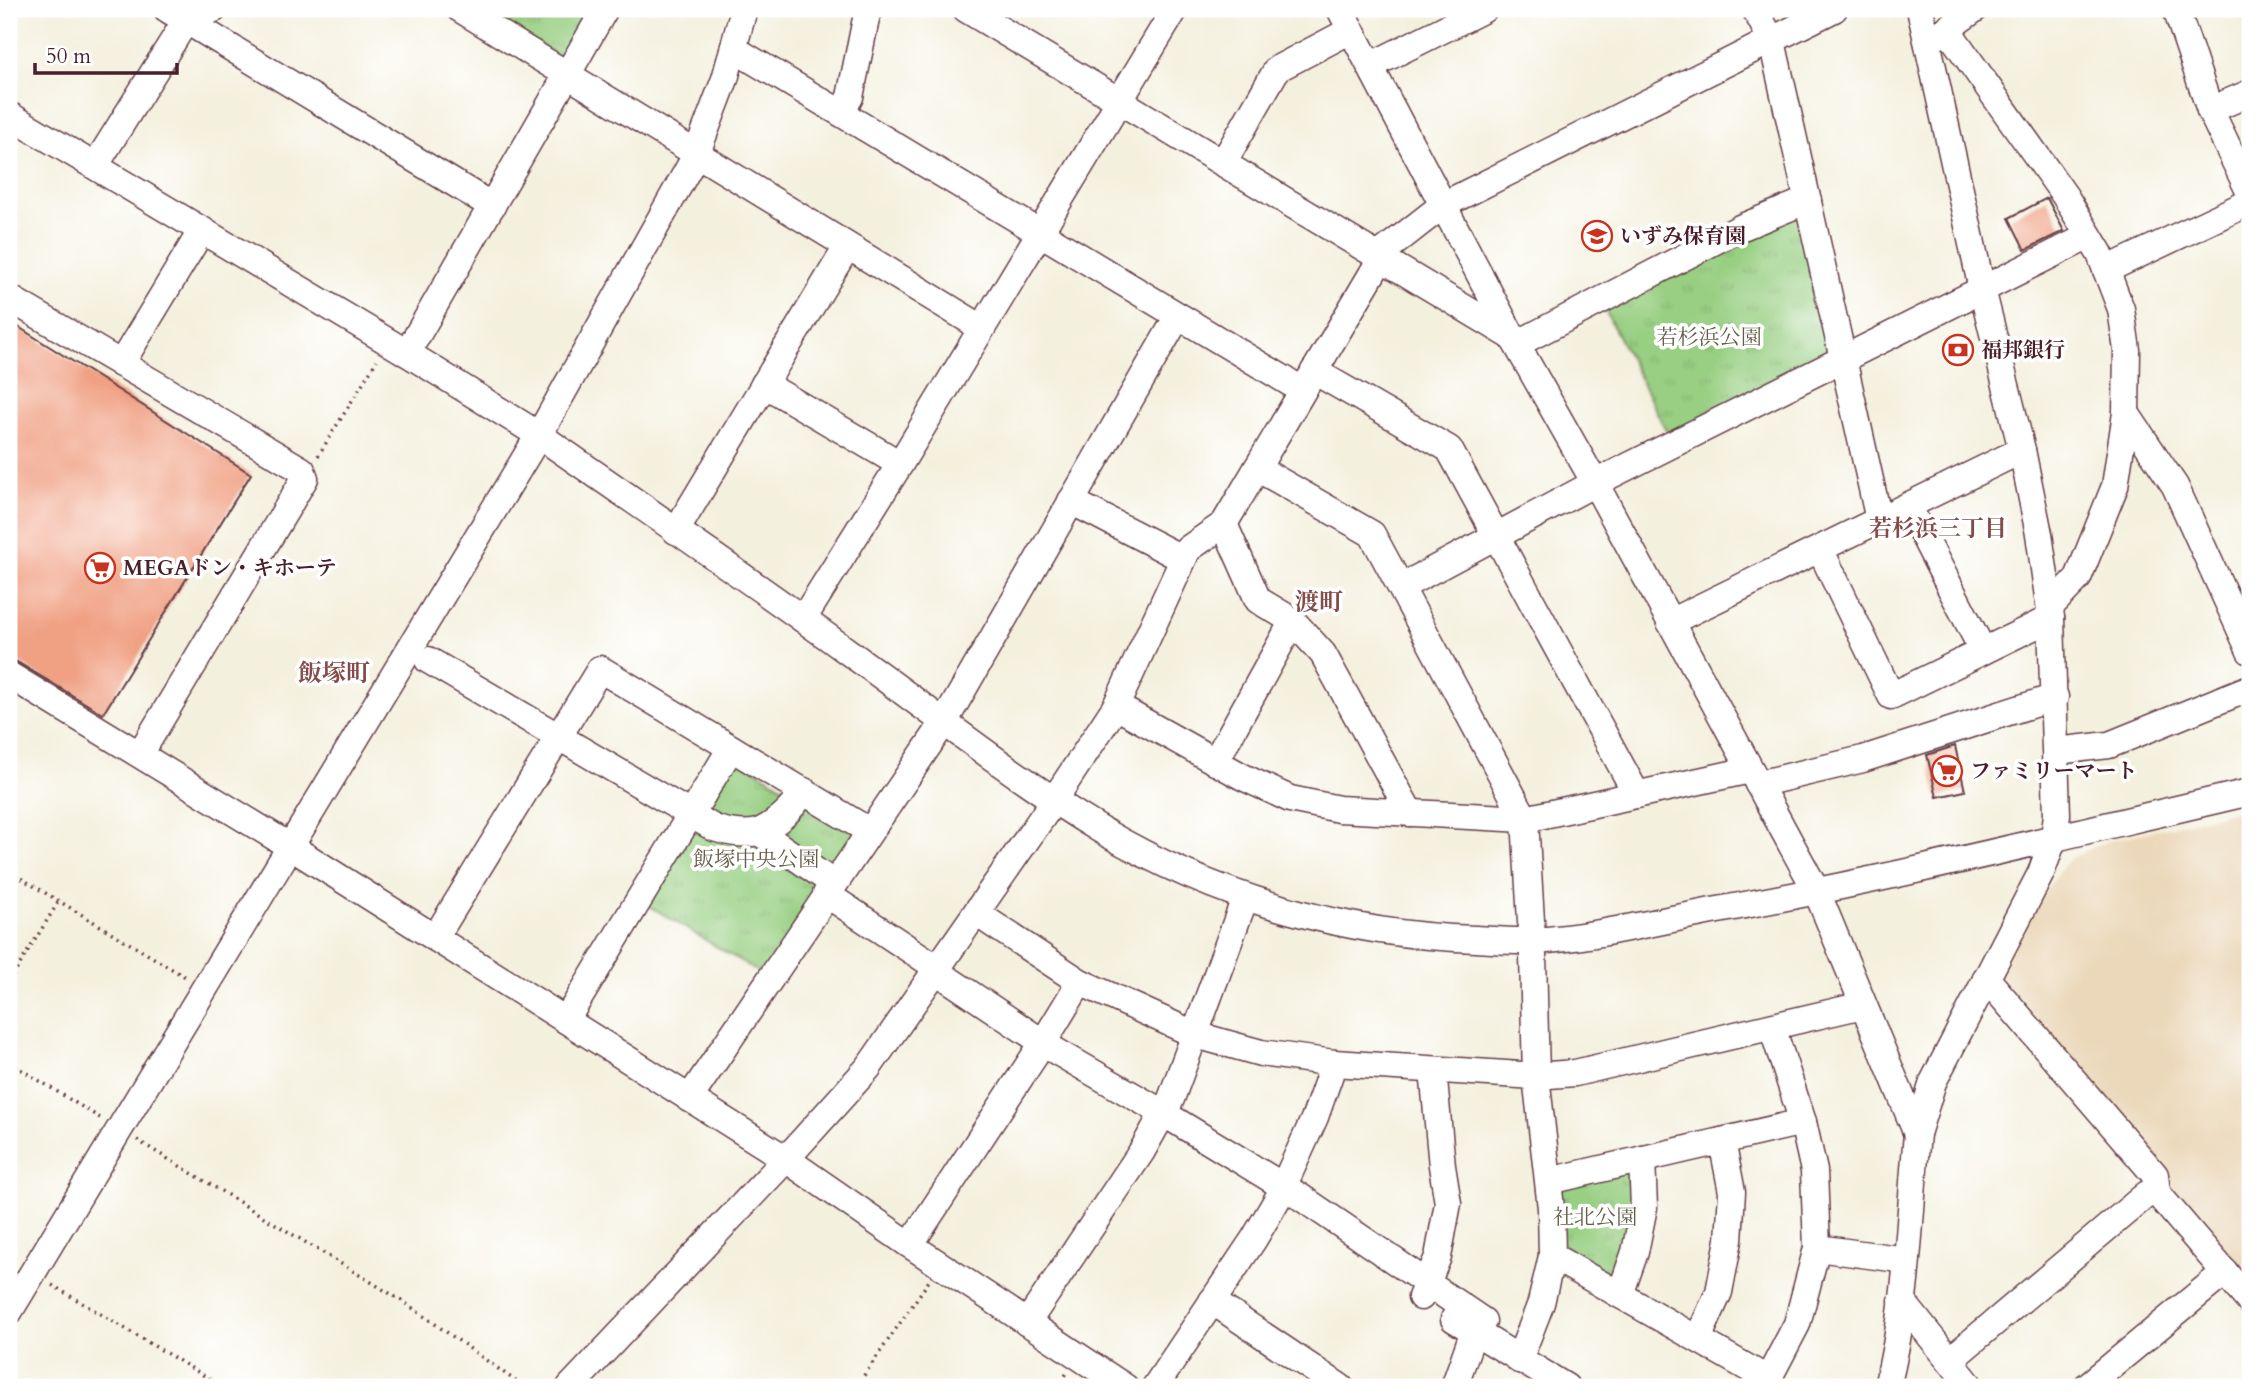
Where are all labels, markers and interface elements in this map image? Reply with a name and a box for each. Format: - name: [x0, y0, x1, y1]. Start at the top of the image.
- scale bar: [35, 32, 177, 76]
- text: 50 m: [46, 42, 91, 71]
- school or university icon: いずみ保育園: [1580, 219, 1614, 253]
- place label: いずみ保育園: [1620, 222, 1746, 251]
- park label: 若杉浜公園: [1657, 323, 1762, 352]
- bank icon: 福邦銀行: [1941, 333, 1975, 367]
- place label: 福邦銀行: [1981, 336, 2065, 365]
- district label: 若杉浜三丁目: [1869, 513, 2007, 544]
- supermarket icon: MEGAドン・キホーテ: [83, 551, 117, 585]
- place label: MEGAドン・キホーテ: [123, 554, 337, 583]
- district label: 渡町: [1295, 586, 1343, 619]
- district label: 飯塚町: [298, 657, 370, 690]
- supermarket icon: ファミリーマート: [1930, 754, 1964, 788]
- place label: ファミリーマート: [1970, 757, 2138, 786]
- park label: 飯塚中央公園: [693, 845, 819, 874]
- park label: 社北公園: [1553, 1203, 1637, 1232]

